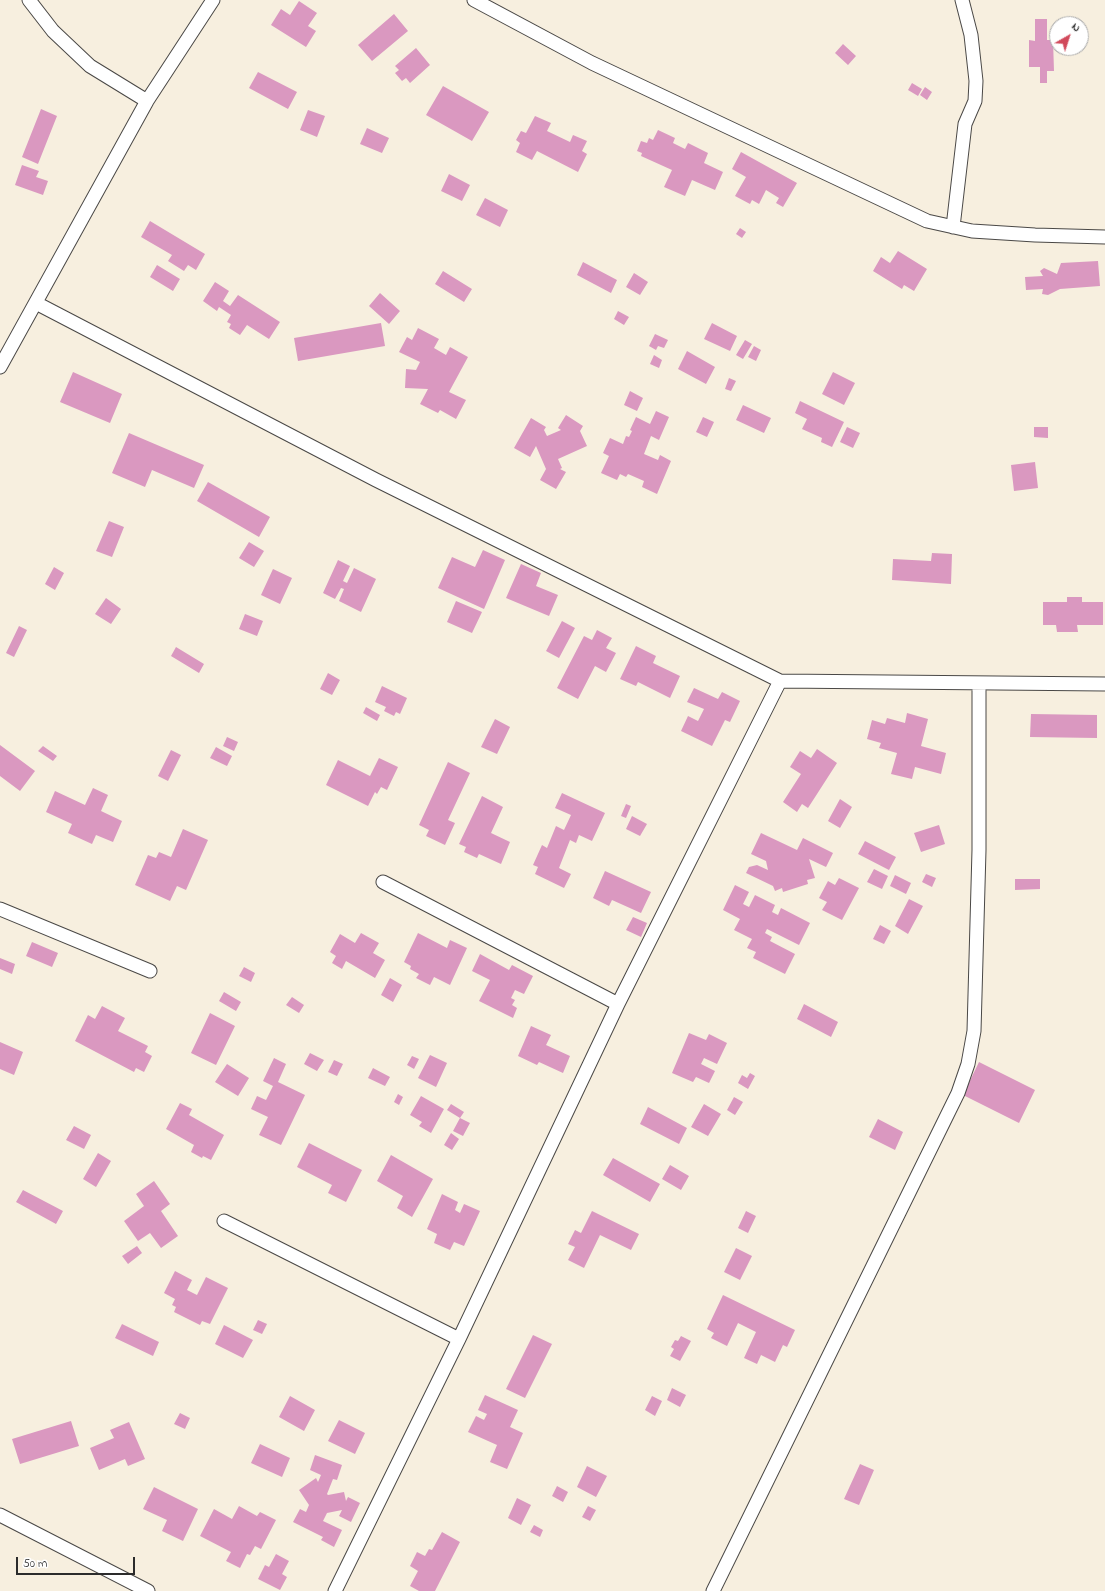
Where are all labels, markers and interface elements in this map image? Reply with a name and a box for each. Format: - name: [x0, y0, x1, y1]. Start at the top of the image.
- north arrow: [1049, 16, 1089, 56]
- text: N: [1068, 19, 1084, 36]
- scale bar: [18, 1549, 137, 1575]
- text: 50 m: [23, 1555, 47, 1573]

